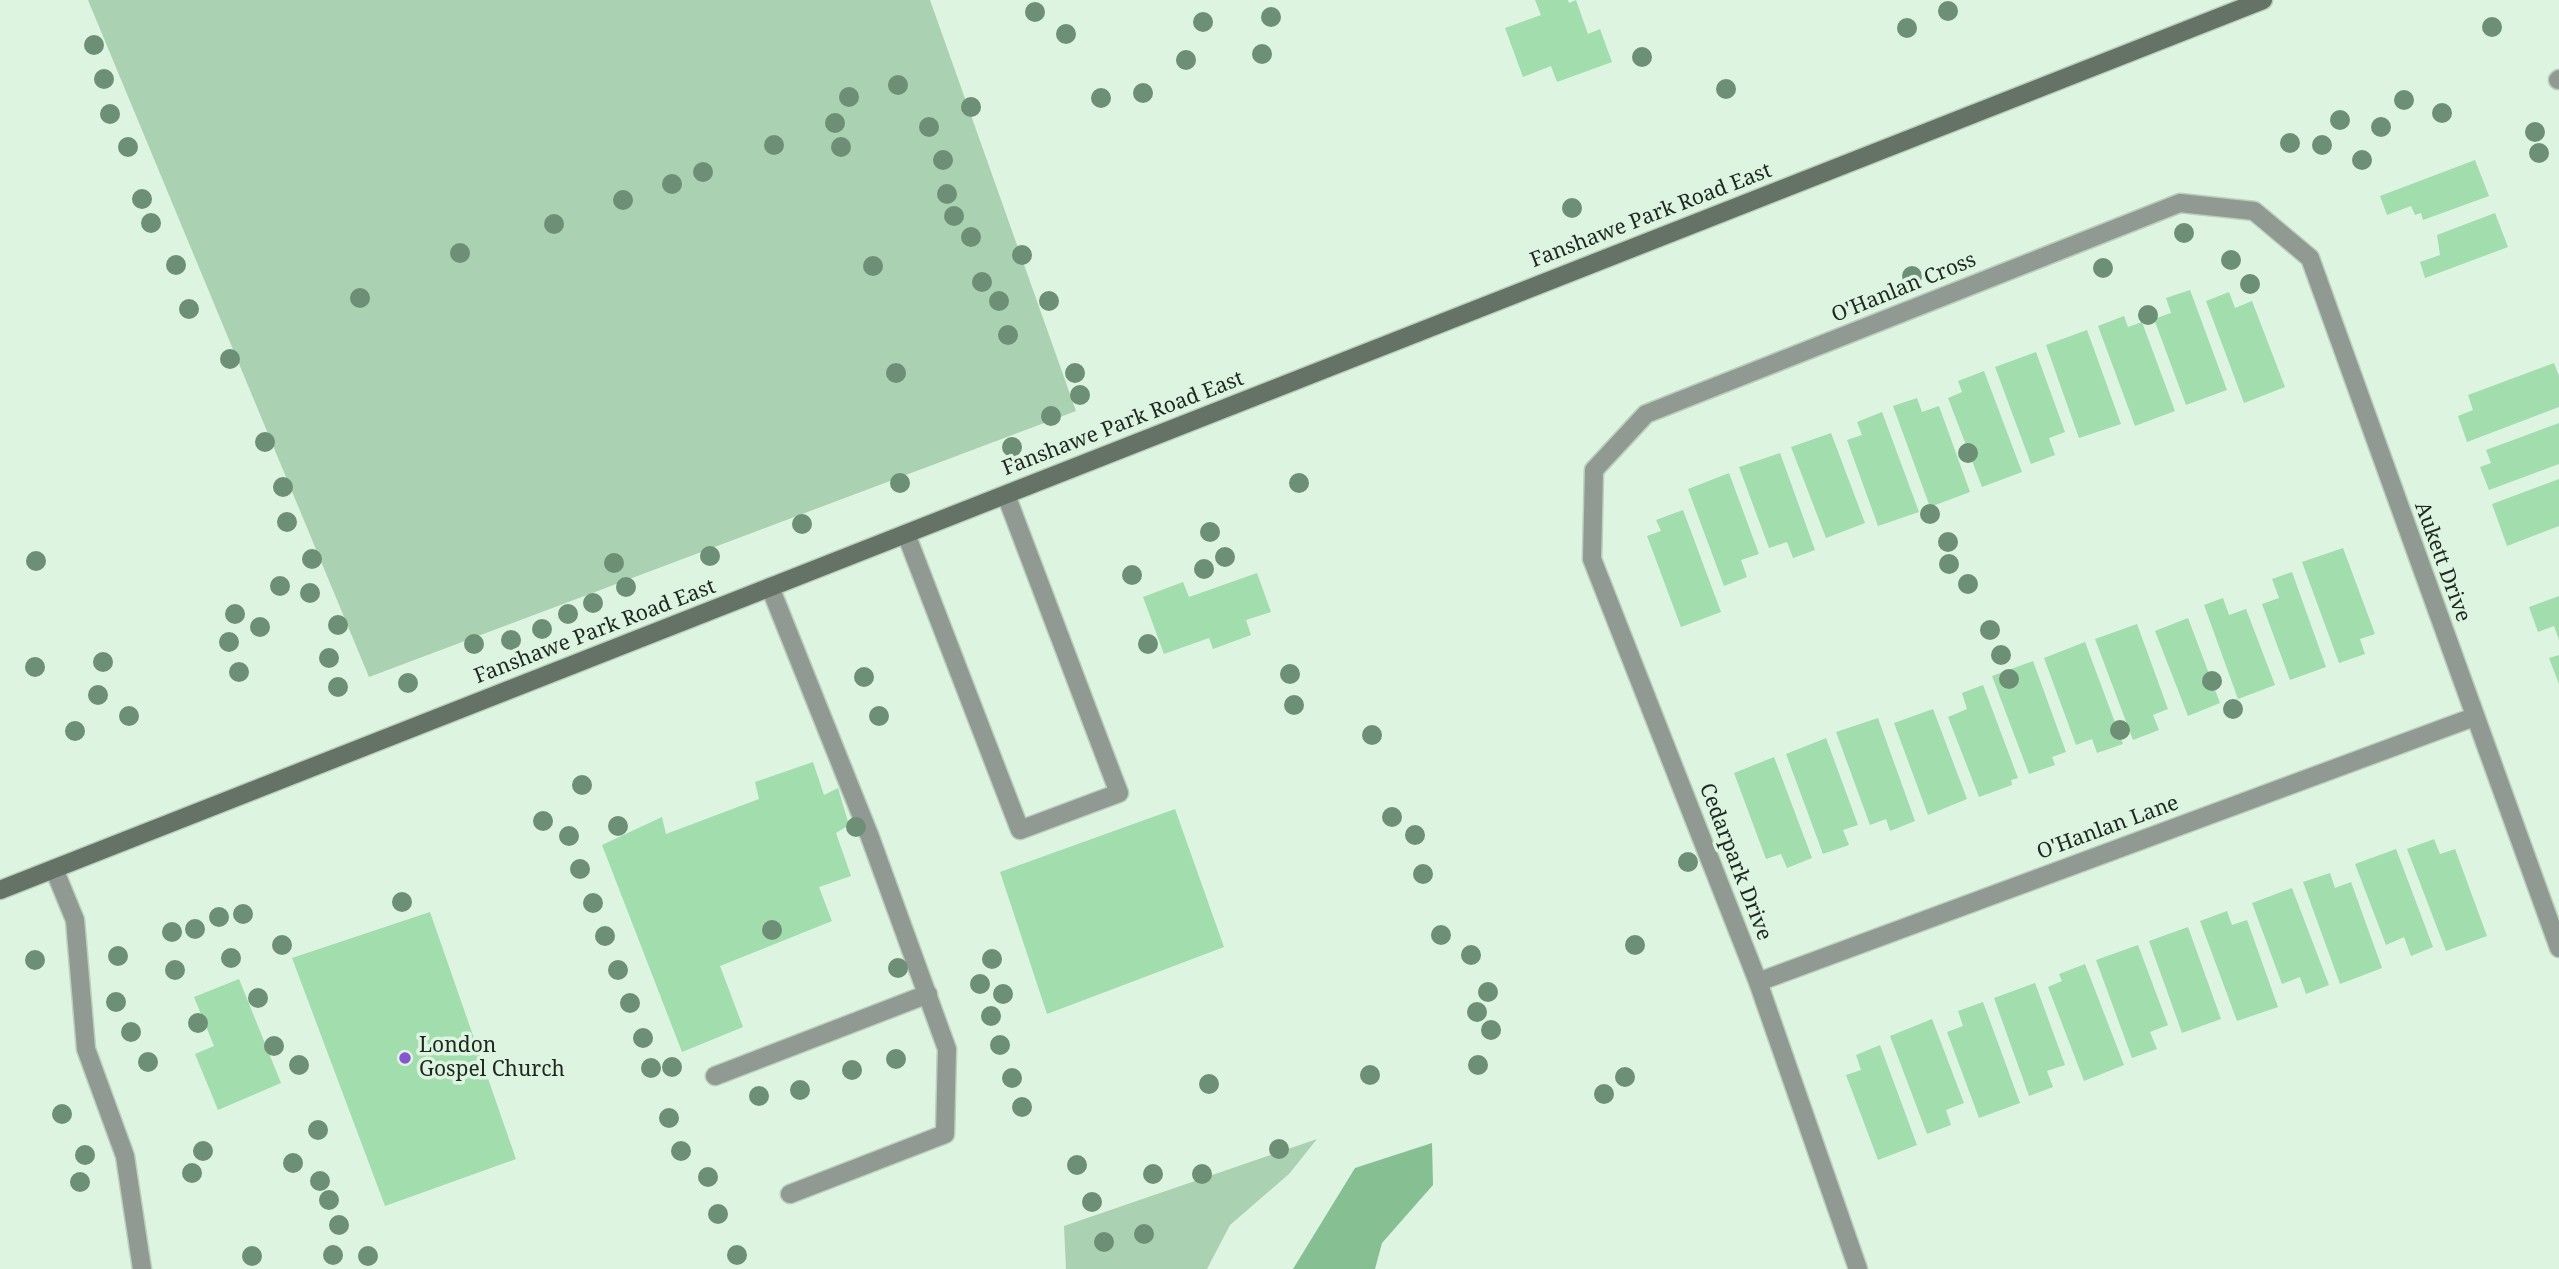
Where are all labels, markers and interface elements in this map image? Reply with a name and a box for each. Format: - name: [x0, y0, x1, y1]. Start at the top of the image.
- street label: Fanshawe Park Road East: [1527, 158, 1775, 274]
- street label: O'Hanlan Cross: [1828, 248, 1980, 328]
- street label: Fanshawe Park Road East: [999, 366, 1247, 482]
- street label: Aukett Drive: [2409, 498, 2475, 626]
- street label: Fanshawe Park Road East: [471, 574, 719, 690]
- street label: Cedarpark Drive: [1693, 780, 1777, 944]
- street label: O'Hanlan Lane: [2034, 791, 2182, 865]
- place label: London Gospel Church: [419, 1033, 565, 1083]
- marker: London Gospel Church: [397, 1050, 413, 1066]

